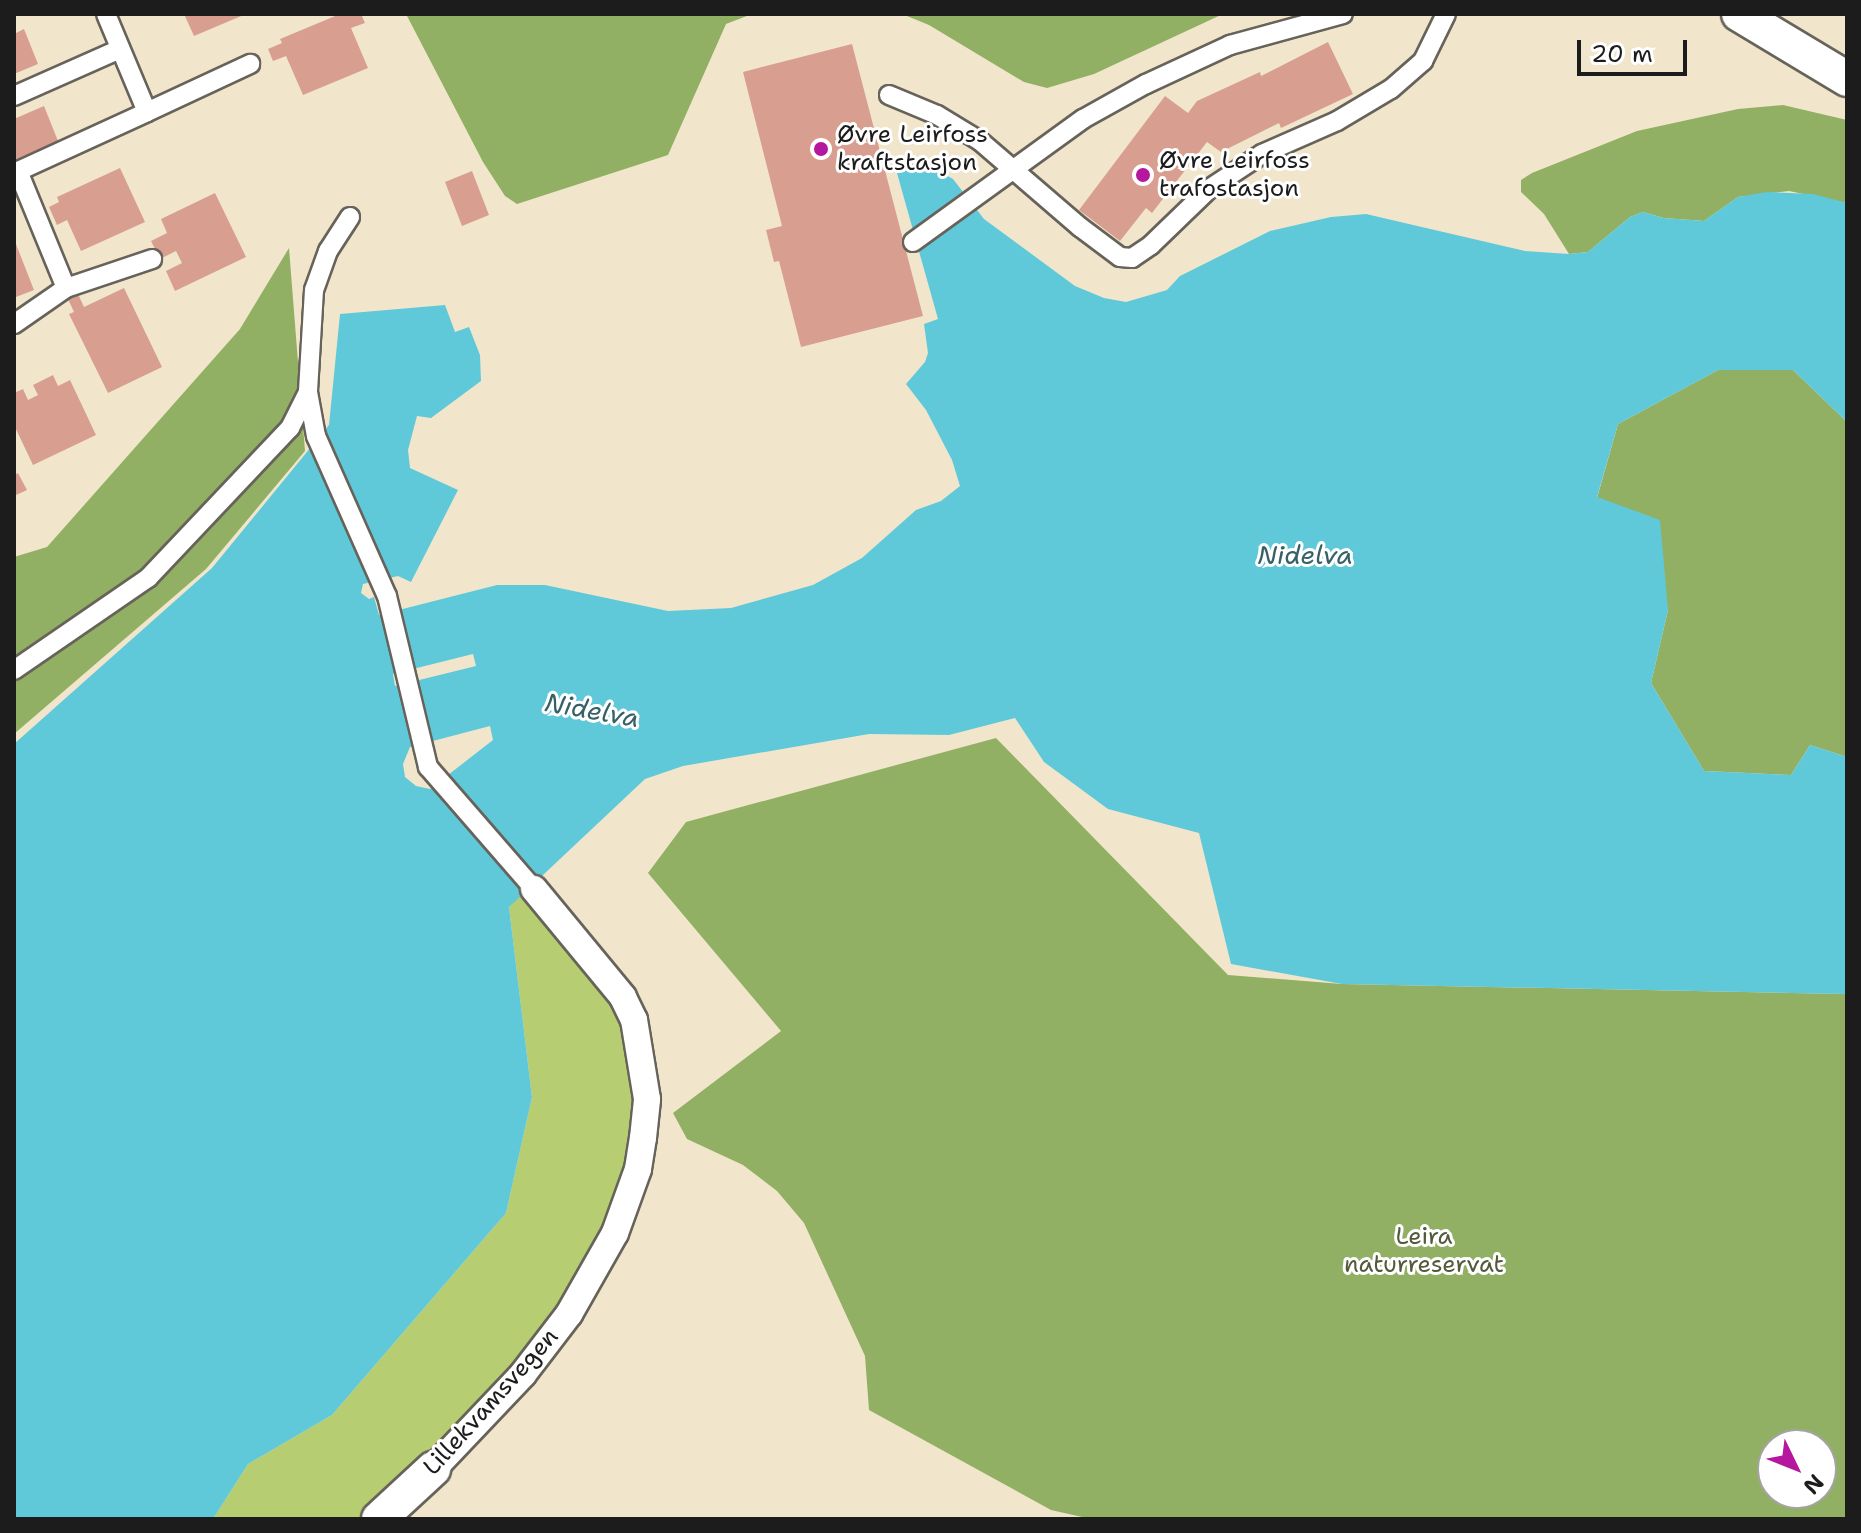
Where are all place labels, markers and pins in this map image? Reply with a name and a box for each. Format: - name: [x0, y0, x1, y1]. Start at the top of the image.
- place label: Øvre Leirfoss kraftstasjon: [837, 121, 988, 177]
- marker: Øvre Leirfoss kraftstasjon: [812, 140, 830, 158]
- place label: Øvre Leirfoss trafostasjon: [1159, 147, 1310, 203]
- marker: Øvre Leirfoss trafostasjon: [1134, 166, 1152, 184]

